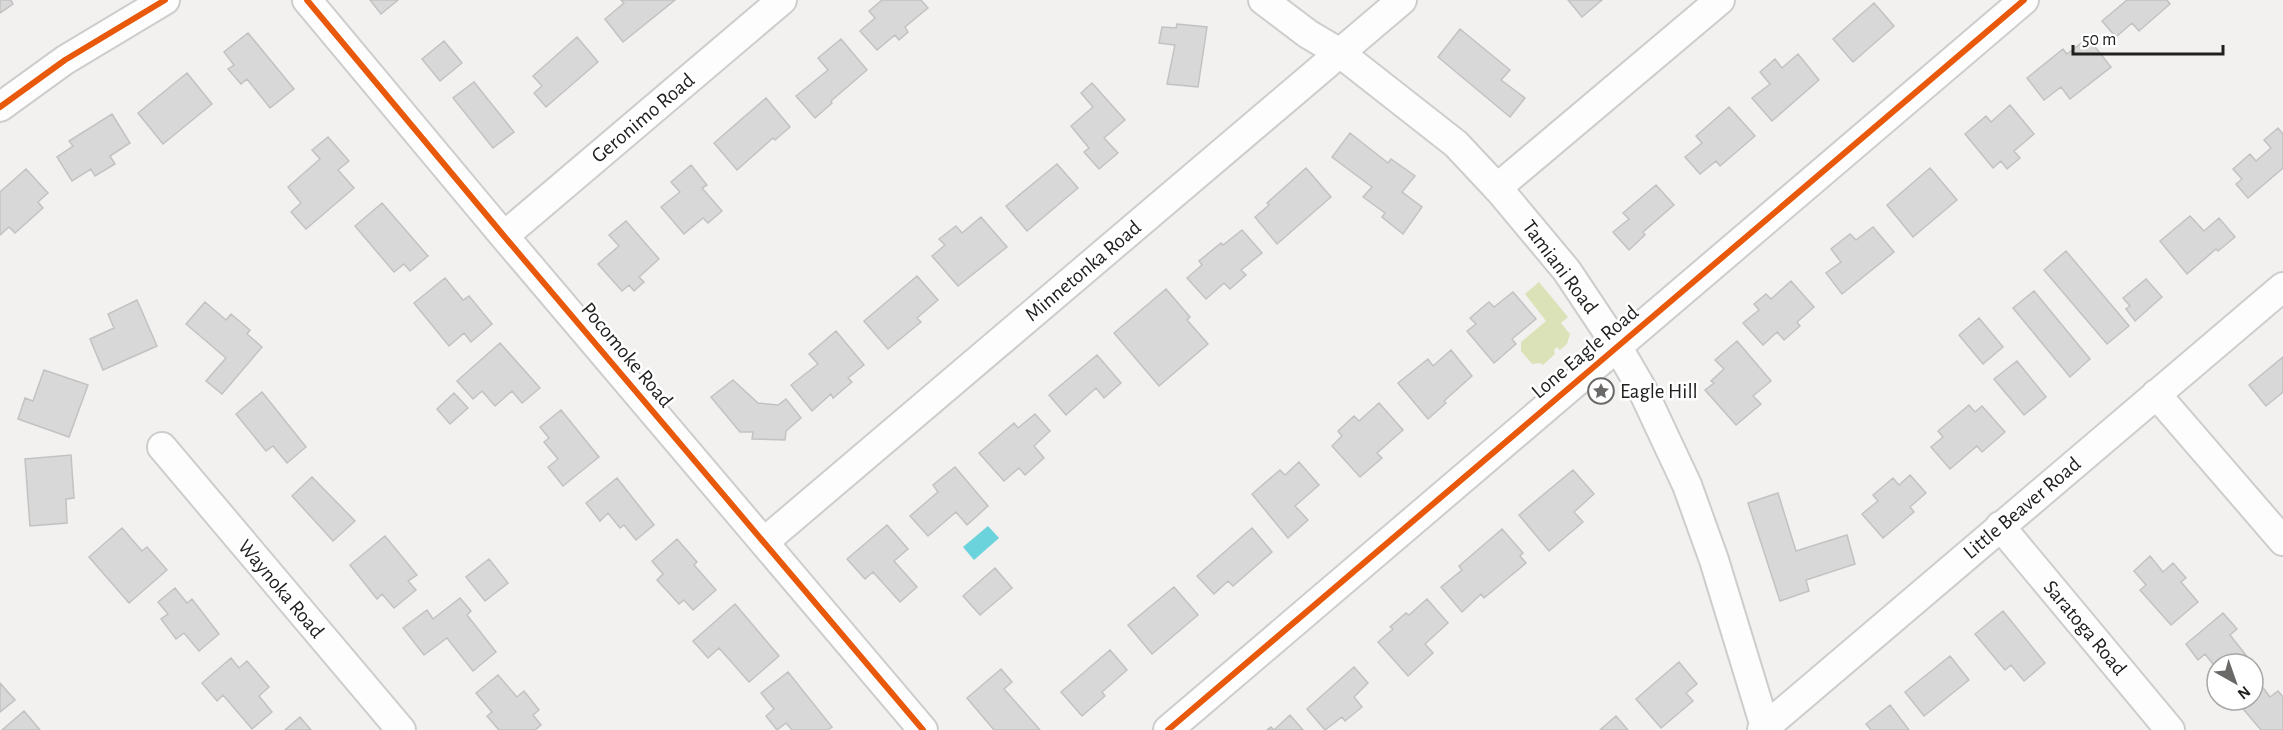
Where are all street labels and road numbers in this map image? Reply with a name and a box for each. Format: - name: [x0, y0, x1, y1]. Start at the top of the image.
- street label: Geronimo Road: [588, 69, 698, 167]
- street label: Tamiani Road: [1518, 216, 1602, 318]
- street label: Minnetonka Road: [1021, 217, 1145, 325]
- street label: Pocomoke Road: [577, 299, 677, 412]
- street label: Lone Eagle Road: [1528, 301, 1642, 403]
- street label: Little Beaver Road: [1959, 453, 2085, 563]
- street label: Waynoka Road: [234, 536, 328, 642]
- street label: Saratoga Road: [2039, 576, 2131, 680]

